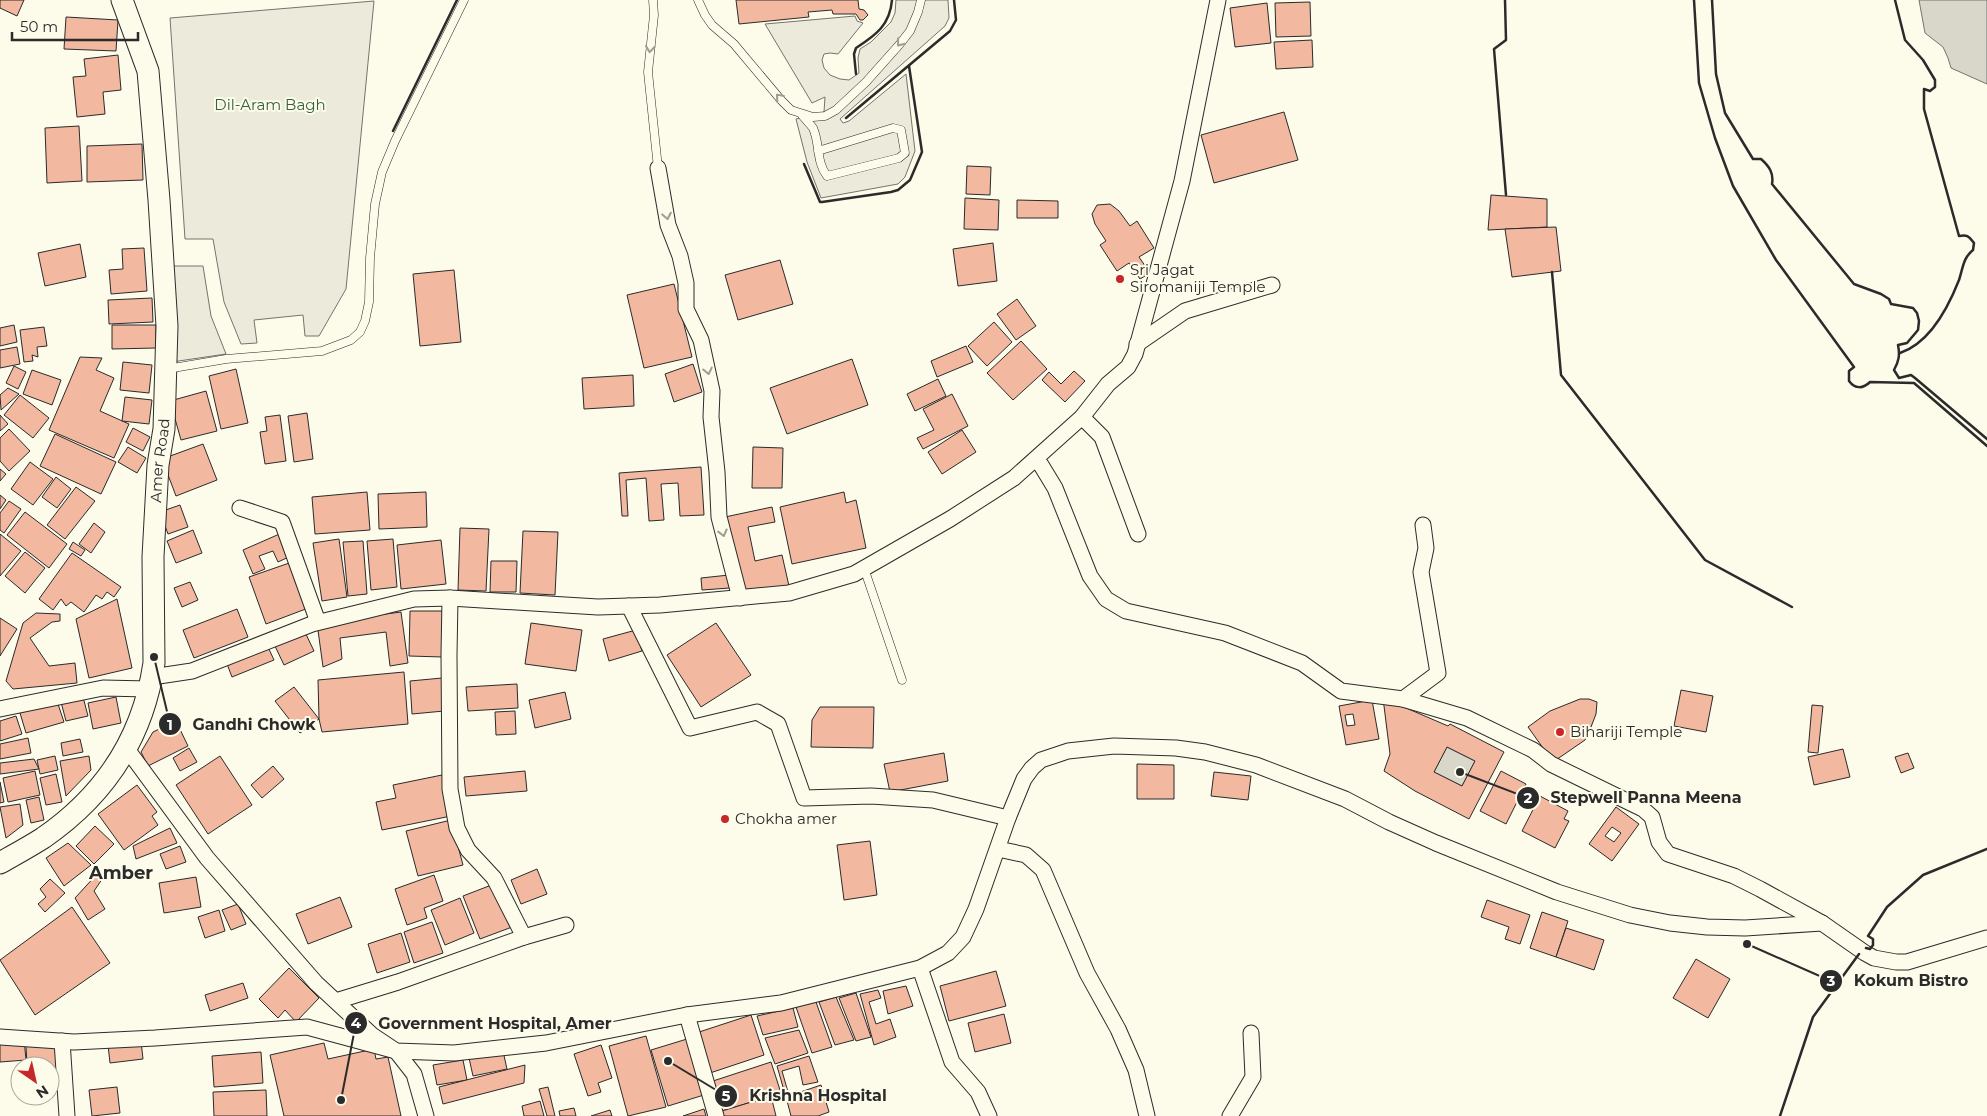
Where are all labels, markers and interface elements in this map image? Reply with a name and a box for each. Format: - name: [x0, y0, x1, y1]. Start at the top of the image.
- scale bar: [12, 10, 139, 42]
- text: 50 m: [20, 17, 58, 36]
- one-way arrow: [897, 37, 906, 47]
- one-way arrow: [645, 45, 656, 53]
- one-way arrow: [775, 94, 784, 103]
- park label: Dil-Aram Bagh: [214, 95, 326, 114]
- one-way arrow: [661, 211, 671, 220]
- place label: Sri Jagat Siromaniji Temple: [1130, 260, 1266, 296]
- marker: Sri Jagat Siromaniji Temple: [1114, 273, 1126, 285]
- one-way arrow: [702, 367, 712, 376]
- street label: Amer Road: [146, 418, 173, 503]
- one-way arrow: [717, 528, 728, 537]
- callout: Gandhi Chowk: [157, 709, 325, 740]
- text: 1: [167, 715, 173, 734]
- text: Gandhi Chowk: [192, 715, 316, 734]
- place label: Bihariji Temple: [1570, 722, 1682, 741]
- marker: Bihariji Temple: [1554, 726, 1566, 738]
- callout: Stepwell Panna Meena: [1516, 782, 1752, 813]
- text: 2: [1524, 788, 1533, 807]
- text: Stepwell Panna Meena: [1550, 788, 1742, 807]
- place label: Chokha amer: [735, 809, 837, 828]
- marker: Chokha amer: [719, 813, 731, 825]
- district label: Amber: [88, 862, 153, 884]
- callout: Kokum Bistro: [1819, 965, 1978, 996]
- text: 3: [1826, 971, 1836, 990]
- text: Kokum Bistro: [1854, 971, 1968, 990]
- callout: Government Hospital, Amer: [344, 1007, 622, 1038]
- text: 4: [351, 1013, 362, 1032]
- text: Government Hospital, Amer: [378, 1014, 612, 1033]
- north arrow: [10, 1056, 60, 1106]
- callout: Krishna Hospital: [714, 1080, 896, 1111]
- text: N: [33, 1081, 52, 1102]
- text: 5: [722, 1086, 731, 1105]
- text: Krishna Hospital: [749, 1086, 887, 1105]

